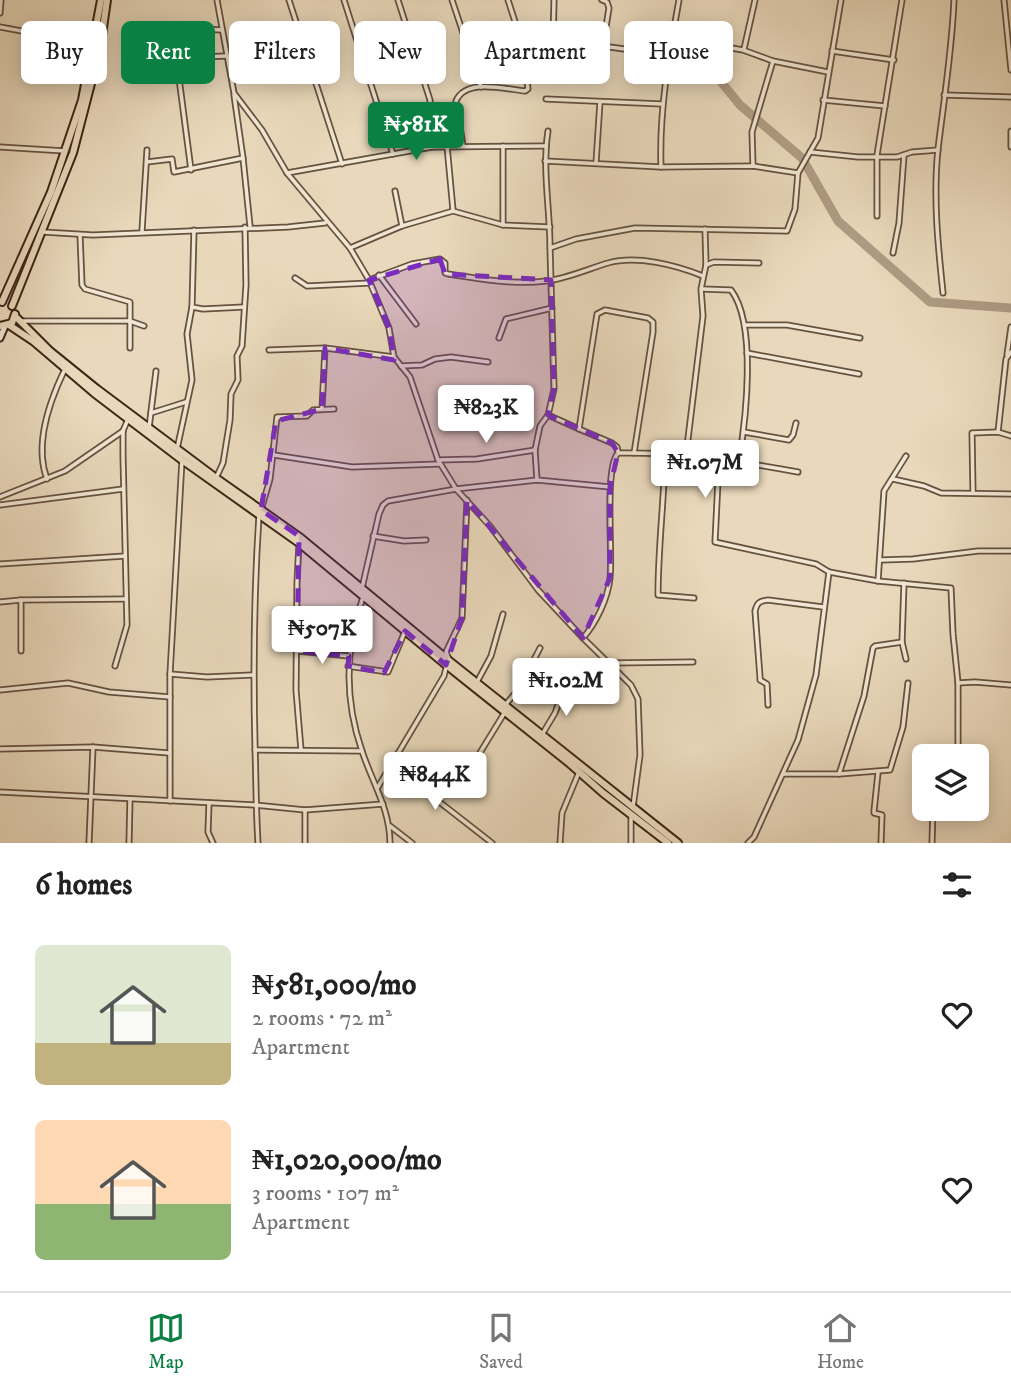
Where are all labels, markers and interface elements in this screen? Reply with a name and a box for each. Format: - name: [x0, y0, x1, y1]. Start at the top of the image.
- chip: Buy: [21, 21, 107, 84]
- chip: Rent: [121, 21, 215, 84]
- chip: Filters: [229, 21, 340, 84]
- chip: New: [354, 21, 446, 84]
- chip: Apartment: [460, 21, 610, 84]
- chip: House: [624, 21, 733, 84]
- pin: ₦581K: [367, 102, 465, 162]
- text: ₦581K: [384, 110, 448, 139]
- pin: ₦823K: [437, 386, 535, 445]
- text: ₦823K: [454, 393, 518, 422]
- pin: ₦1.07M: [648, 440, 762, 500]
- text: ₦1.07M: [667, 448, 743, 477]
- pin: ₦507K: [273, 606, 371, 666]
- text: ₦507K: [288, 614, 356, 643]
- pin: ₦1.02M: [509, 658, 623, 718]
- text: ₦1.02M: [528, 666, 604, 695]
- map controls: [912, 744, 989, 821]
- button: layers: [912, 744, 989, 821]
- pin: ₦844K: [386, 752, 484, 812]
- text: ₦844K: [400, 760, 470, 789]
- icon: filters: [938, 866, 976, 904]
- text: 6 homes: [35, 867, 132, 904]
- text: ₦581,000/mo: [252, 967, 416, 1004]
- icon: home: [91, 973, 175, 1057]
- icon: heart: [938, 996, 976, 1034]
- text: 2 rooms · 72 m²: [252, 1004, 392, 1033]
- text: Apartment: [252, 1033, 350, 1062]
- text: ₦1,020,000/mo: [252, 1142, 442, 1179]
- icon: home: [91, 1148, 175, 1232]
- icon: heart: [938, 1171, 976, 1209]
- text: 3 rooms · 107 m²: [252, 1179, 399, 1208]
- text: Apartment: [252, 1208, 350, 1237]
- tab: Map: [147, 1309, 185, 1374]
- tab: Saved: [479, 1309, 523, 1374]
- tab: Home: [817, 1309, 864, 1374]

